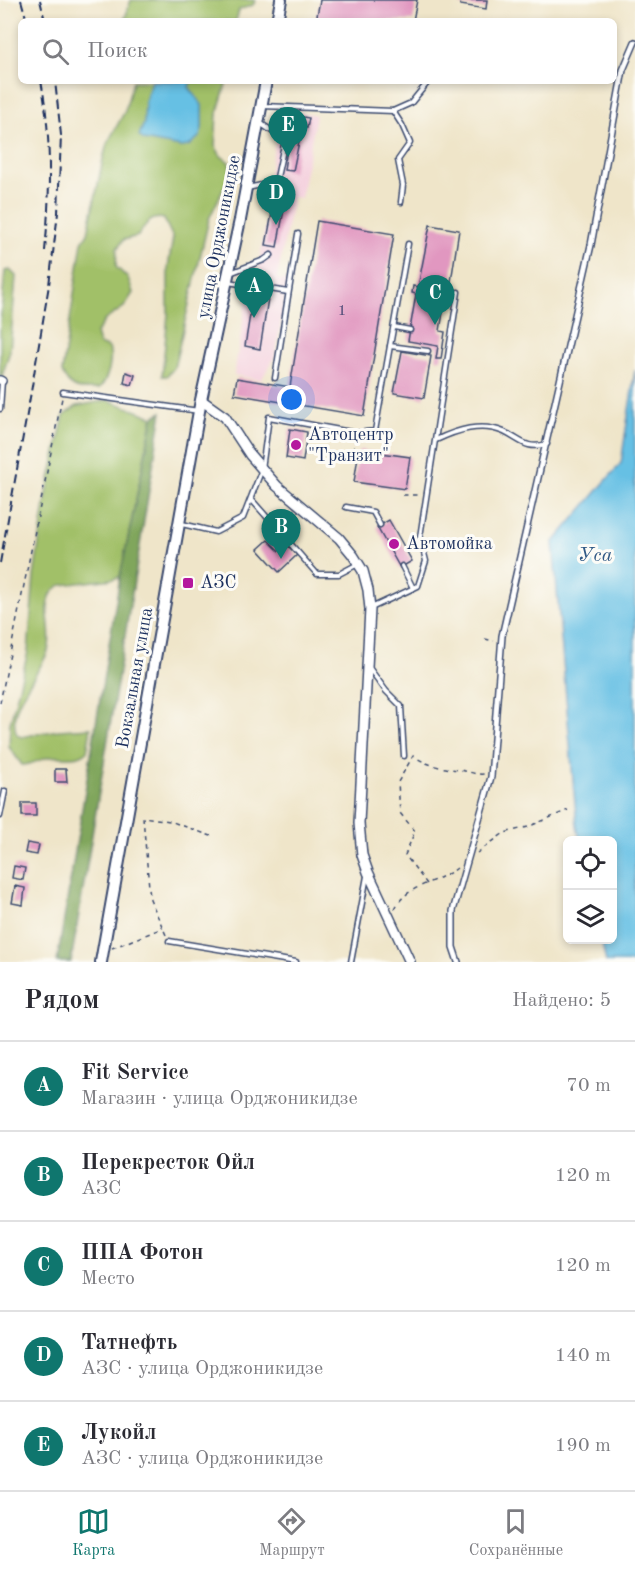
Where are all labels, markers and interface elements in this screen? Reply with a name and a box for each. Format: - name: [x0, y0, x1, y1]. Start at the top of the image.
- search box: [18, 18, 617, 84]
- icon: search: [39, 35, 72, 68]
- text: Поиск: [87, 40, 148, 62]
- pin: E: [268, 108, 308, 157]
- street label: улица Орджоникидзе: [194, 154, 244, 320]
- pin: D: [256, 176, 296, 225]
- pin: A: [234, 268, 274, 318]
- pin: C: [416, 276, 454, 325]
- house number: 1: [338, 304, 346, 319]
- your location: [277, 385, 306, 414]
- place label: Автоцентр "Транзит": [308, 426, 394, 465]
- marker: Автоцентр "Транзит": [289, 438, 303, 452]
- pin: B: [262, 510, 300, 559]
- place label: Автомойка: [406, 535, 493, 553]
- marker: Автомойка: [387, 537, 401, 551]
- water label: Уса: [578, 546, 613, 566]
- place label: АЗС: [200, 574, 236, 592]
- marker: АЗС: [181, 576, 195, 590]
- street label: Вокзальная улица: [114, 606, 156, 750]
- map controls: [563, 836, 617, 944]
- button: locate: [563, 836, 617, 890]
- button: layers: [563, 890, 617, 944]
- text: Рядом: [24, 988, 99, 1014]
- text: Найдено: 5: [512, 991, 611, 1011]
- text: Fit Service: [81, 1062, 189, 1084]
- text: A: [36, 1076, 51, 1096]
- text: 70 m: [566, 1076, 611, 1096]
- text: Магазин · улица Орджоникидзе: [81, 1089, 358, 1109]
- text: Перекресток Ойл: [81, 1152, 255, 1174]
- text: B: [36, 1166, 51, 1186]
- text: 120 m: [555, 1166, 611, 1186]
- text: АЗС: [81, 1179, 122, 1199]
- text: ППА Фотон: [81, 1242, 204, 1264]
- text: C: [37, 1256, 50, 1276]
- text: 120 m: [555, 1256, 611, 1276]
- text: Место: [81, 1269, 135, 1289]
- text: Татнефть: [81, 1332, 177, 1354]
- text: D: [36, 1346, 51, 1366]
- text: 140 m: [555, 1346, 611, 1366]
- text: АЗС · улица Орджоникидзе: [81, 1359, 323, 1379]
- text: Лукойл: [81, 1422, 156, 1444]
- text: E: [37, 1436, 50, 1456]
- text: 190 m: [555, 1436, 611, 1456]
- text: АЗС · улица Орджоникидзе: [81, 1449, 323, 1469]
- tab: Карта: [72, 1505, 115, 1561]
- tab: Маршрут: [259, 1505, 325, 1561]
- tab: Сохранённые: [469, 1505, 563, 1561]

